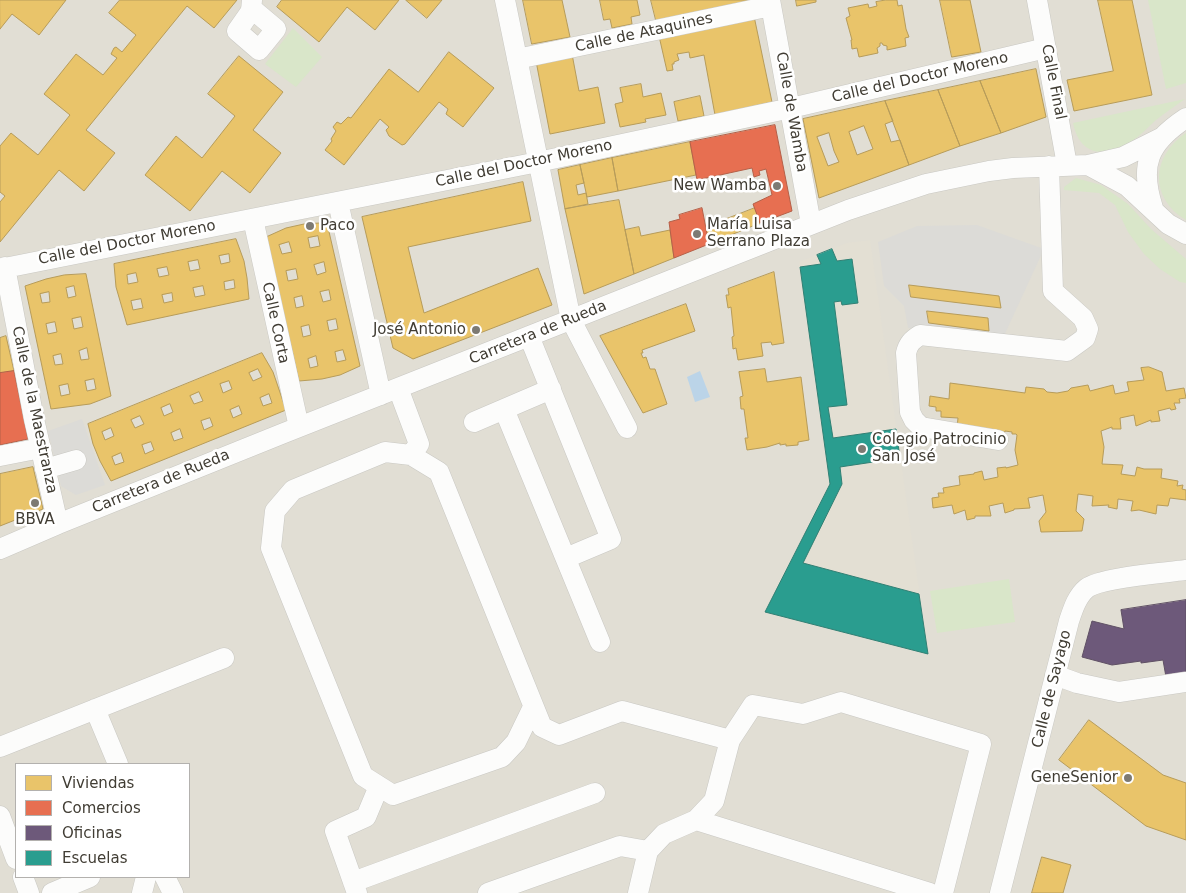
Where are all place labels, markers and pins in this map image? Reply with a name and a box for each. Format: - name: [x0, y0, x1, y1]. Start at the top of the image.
- place label: New Wamba: [673, 177, 767, 195]
- marker: New Wamba: [771, 180, 783, 192]
- place label: María Luisa Serrano Plaza: [707, 216, 810, 251]
- place label: Paco: [320, 217, 355, 235]
- marker: Paco: [304, 220, 316, 232]
- marker: María Luisa Serrano Plaza: [691, 228, 703, 240]
- place label: José Antonio: [373, 321, 466, 339]
- marker: José Antonio: [470, 324, 482, 336]
- place label: Colegio Patrocinio San José: [872, 431, 1006, 466]
- marker: Colegio Patrocinio San José: [856, 443, 868, 455]
- marker: BBVA: [29, 497, 41, 509]
- place label: BBVA: [15, 511, 55, 529]
- place label: GeneSenior: [1031, 769, 1118, 787]
- marker: GeneSenior: [1122, 772, 1134, 784]

